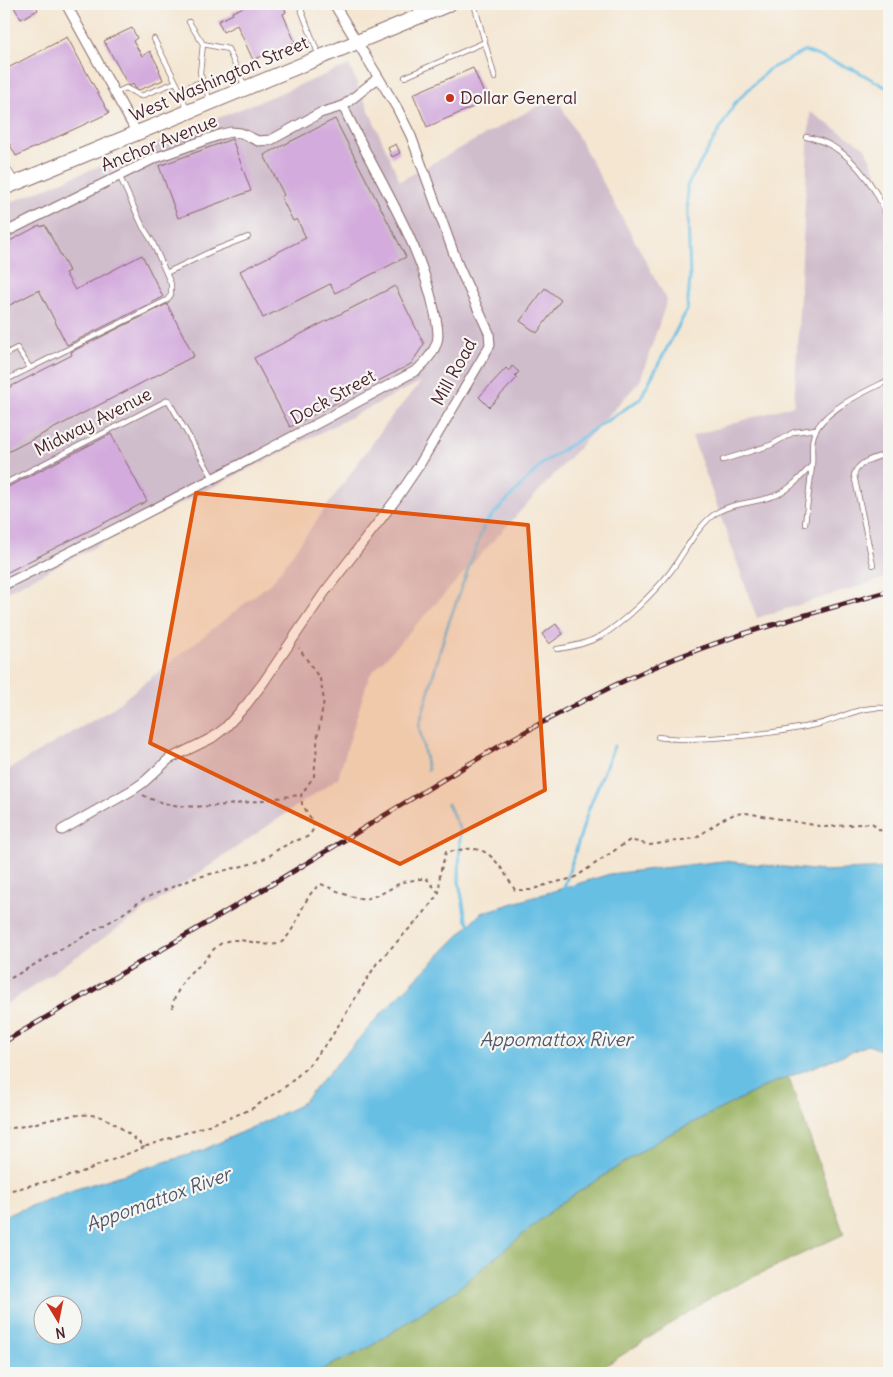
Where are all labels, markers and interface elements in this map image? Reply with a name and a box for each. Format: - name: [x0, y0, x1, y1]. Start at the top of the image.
- street label: West Washington Street: [126, 30, 312, 127]
- place label: Dollar General: [460, 86, 577, 109]
- marker: Dollar General: [444, 92, 456, 104]
- street label: Anchor Avenue: [97, 109, 220, 176]
- street label: Mill Road: [426, 334, 482, 409]
- street label: Dock Street: [286, 364, 379, 429]
- street label: Midway Avenue: [30, 382, 155, 461]
- water label: Appomattox River: [480, 1027, 635, 1051]
- water label: Appomattox River: [82, 1161, 236, 1236]
- north arrow: [32, 1294, 82, 1344]
- text: N: [54, 1323, 67, 1343]

